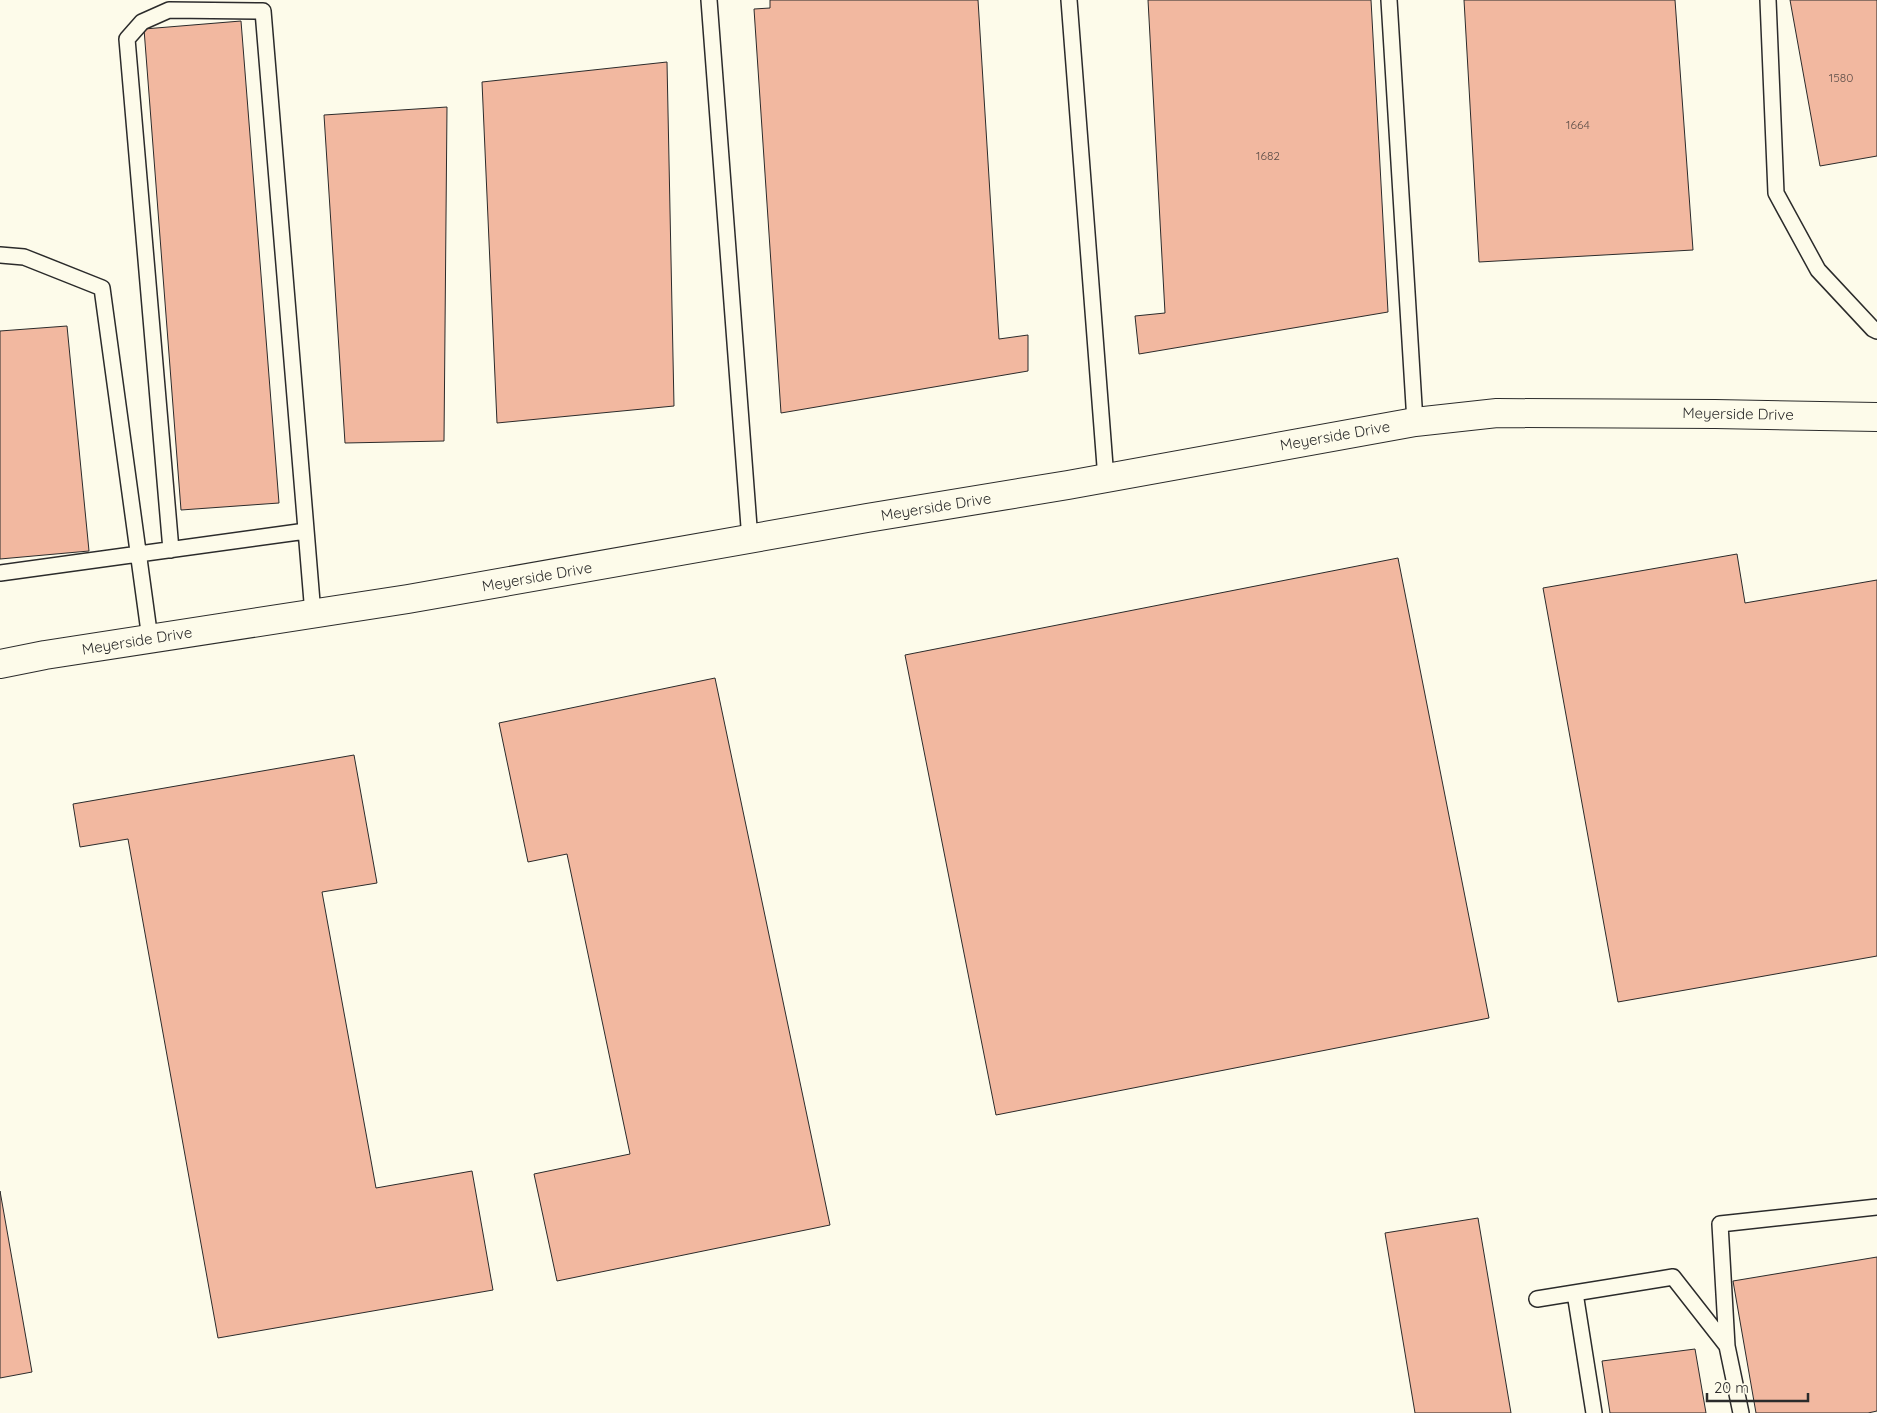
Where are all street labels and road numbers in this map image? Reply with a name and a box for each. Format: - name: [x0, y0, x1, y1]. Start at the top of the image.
- street label: Meyerside Drive: [1682, 403, 1794, 424]
- street label: Meyerside Drive: [1278, 416, 1391, 455]
- street label: Meyerside Drive: [879, 488, 992, 525]
- street label: Meyerside Drive: [480, 557, 593, 596]
- street label: Meyerside Drive: [80, 622, 193, 659]

